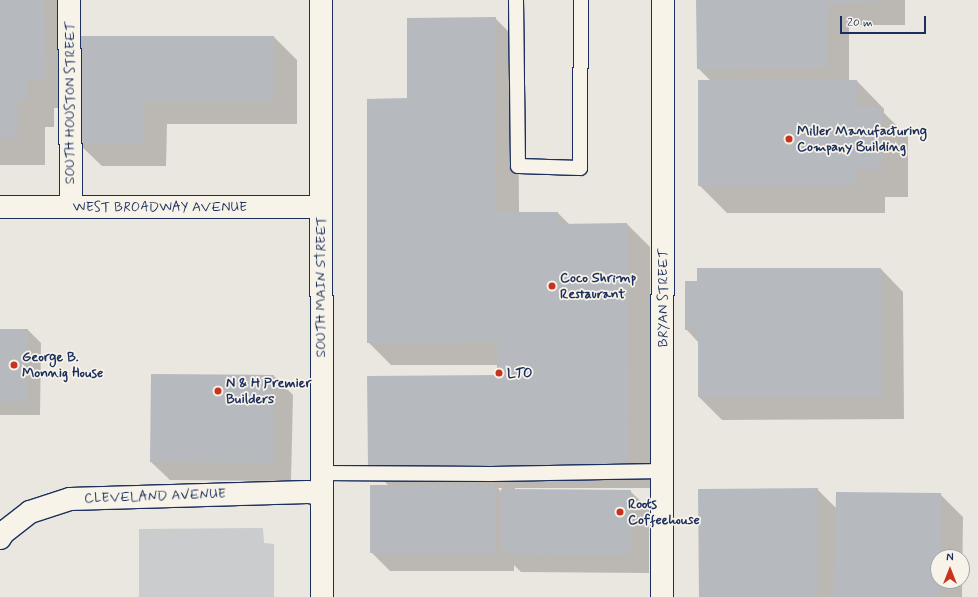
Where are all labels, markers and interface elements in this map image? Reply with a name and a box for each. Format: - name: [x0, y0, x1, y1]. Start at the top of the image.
- scale bar: [842, 8, 928, 34]
- text: 20 m: [847, 15, 873, 31]
- street label: SOUTH HOUSTON STREET: [62, 21, 78, 185]
- place label: Miller Manufacturing Company Building: [797, 123, 922, 156]
- marker: Miller Manufacturing Company Building: [784, 134, 794, 144]
- street label: WEST BROADWAY AVENUE: [73, 199, 247, 215]
- street label: SOUTH MAIN STREET: [313, 216, 329, 358]
- street label: BRYAN STREET: [655, 249, 671, 347]
- place label: Coco Shrimp Restaurant: [560, 270, 634, 302]
- marker: Coco Shrimp Restaurant: [547, 281, 557, 291]
- place label: George B. Monnig House: [22, 349, 105, 382]
- marker: George B. Monnig House: [9, 360, 19, 370]
- place label: LTO: [507, 365, 532, 381]
- marker: LTO: [494, 368, 504, 378]
- place label: N & H Premier Builders: [226, 375, 315, 408]
- marker: N & H Premier Builders: [213, 386, 223, 396]
- street label: CLEVELAND AVENUE: [84, 485, 226, 507]
- place label: Roots Coffeehouse: [628, 496, 700, 528]
- marker: Roots Coffeehouse: [615, 507, 625, 517]
- north arrow: [930, 549, 970, 589]
- text: N: [946, 551, 954, 565]

